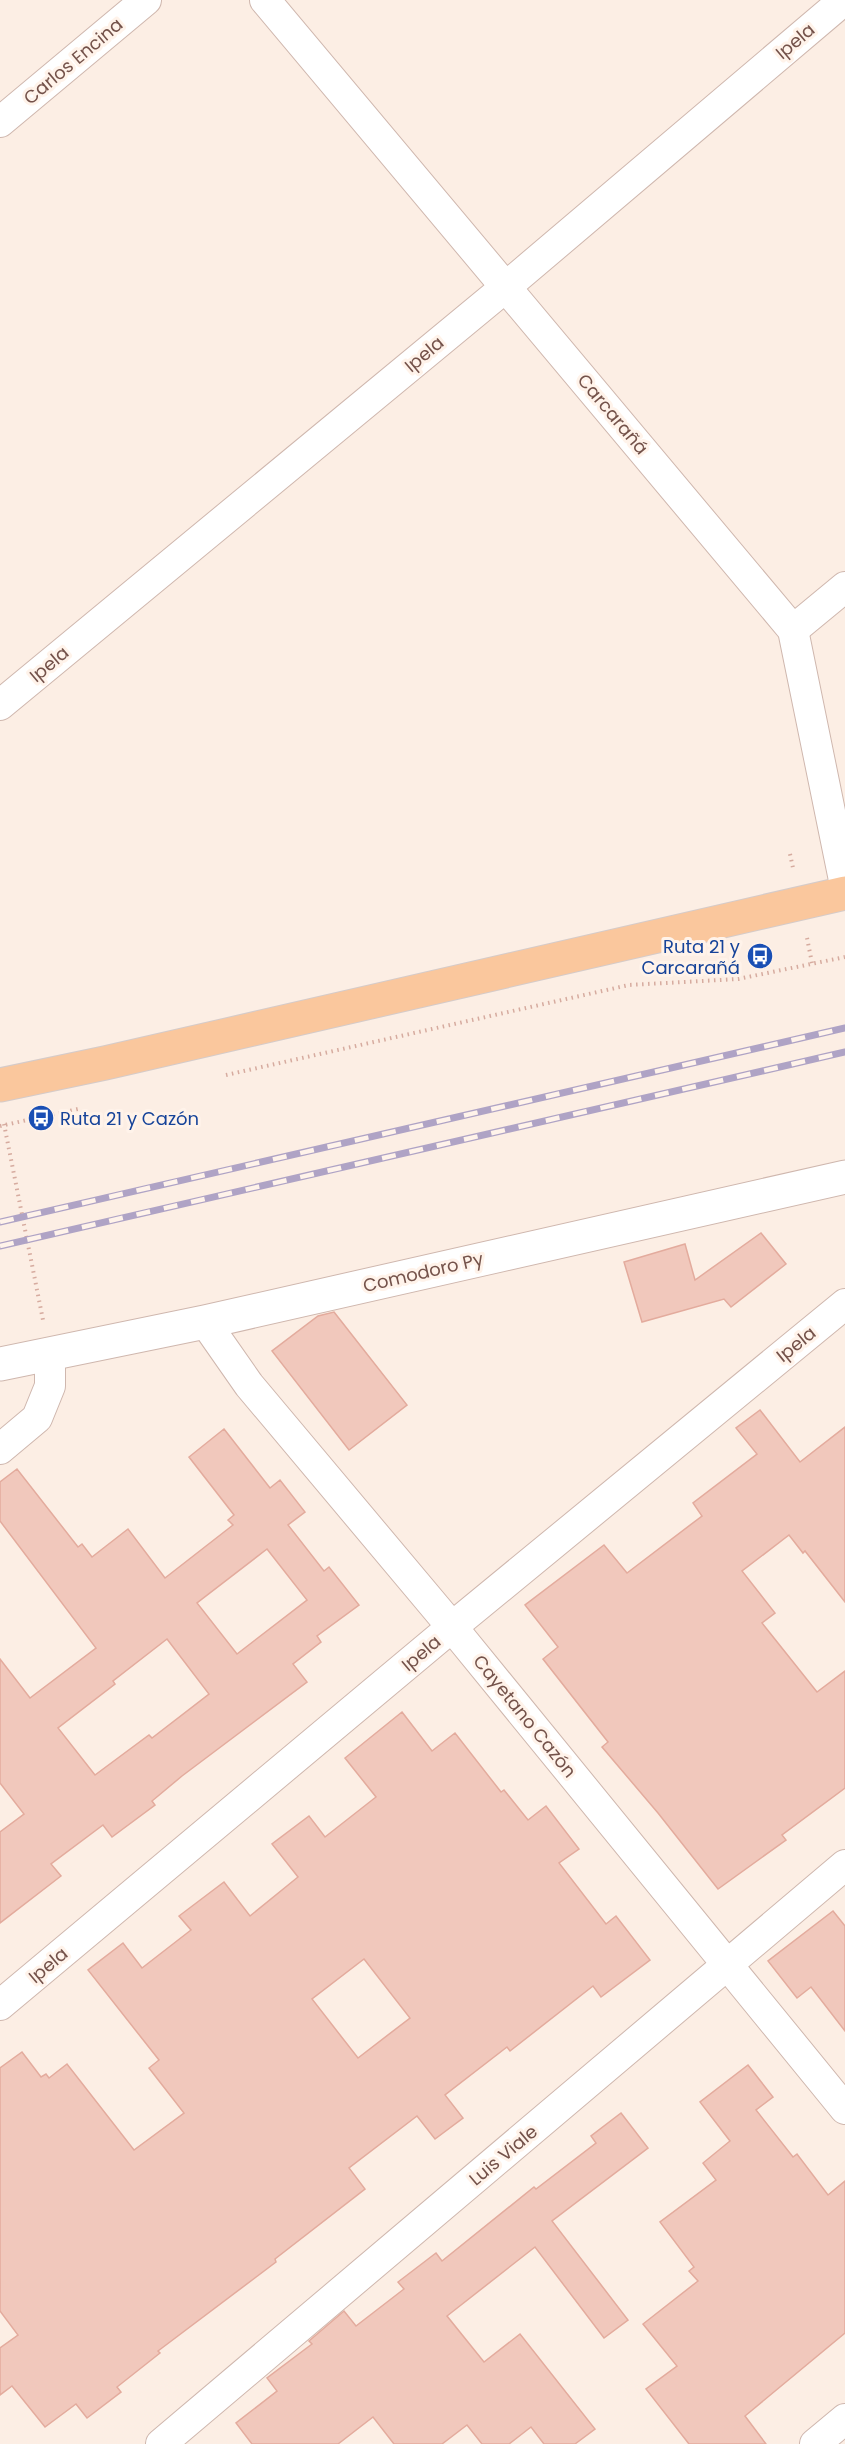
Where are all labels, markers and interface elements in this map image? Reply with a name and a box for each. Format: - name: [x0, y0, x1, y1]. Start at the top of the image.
- street label: Carlos Encina: [18, 12, 128, 110]
- street label: Ipela: [770, 17, 820, 65]
- street label: Ipela: [399, 330, 449, 378]
- street label: Carcarañá: [572, 368, 654, 460]
- street label: Ipela: [24, 640, 74, 688]
- place label: Ruta 21 y Carcarañá: [642, 934, 740, 980]
- bus stop icon: Ruta 21 y Carcarañá: [745, 941, 775, 971]
- bus stop icon: Ruta 21 y Cazón: [26, 1103, 56, 1133]
- place label: Ruta 21 y Cazón: [60, 1106, 199, 1131]
- street label: Comodoro Py: [360, 1246, 486, 1298]
- street label: Ipela: [771, 1320, 821, 1368]
- street label: Ipela: [396, 1629, 446, 1677]
- street label: Cayetano Cazón: [468, 1649, 582, 1783]
- street label: Ipela: [23, 1941, 73, 1989]
- street label: Luis Viale: [463, 2119, 543, 2191]

